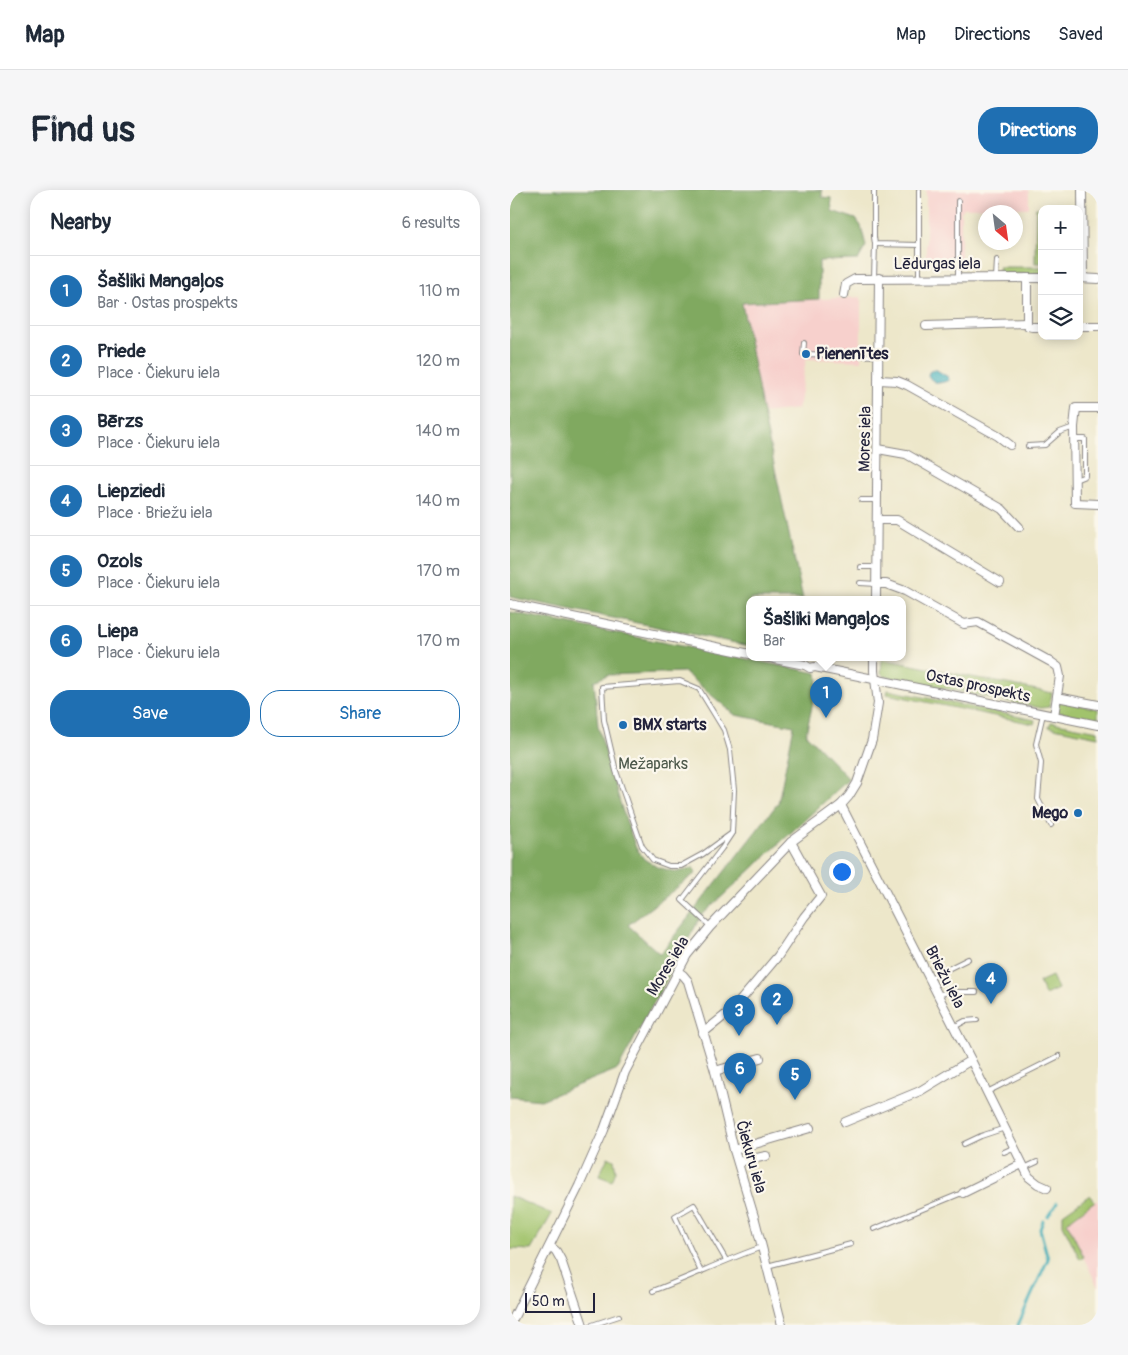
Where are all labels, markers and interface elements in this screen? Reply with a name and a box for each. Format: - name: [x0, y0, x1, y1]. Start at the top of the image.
- text: Map: [25, 20, 65, 49]
- text: Map: [896, 23, 926, 46]
- text: Directions: [954, 23, 1030, 46]
- text: Saved: [1058, 23, 1103, 46]
- button: Directions: [978, 107, 1098, 154]
- text: Find us: [30, 108, 135, 152]
- north arrow: [978, 205, 1023, 250]
- map controls: [1038, 205, 1083, 340]
- button: +: [1038, 205, 1083, 250]
- text: Nearby: [50, 209, 111, 236]
- text: 6 results: [402, 213, 460, 233]
- button: −: [1038, 250, 1083, 295]
- street label: Lēdurgas iela: [893, 254, 981, 274]
- text: Šašliki Mangaļos: [97, 269, 223, 293]
- text: 1: [63, 281, 69, 301]
- text: 110 m: [419, 281, 460, 301]
- text: Bar · Ostas prospekts: [97, 293, 238, 313]
- button: layers: [1038, 295, 1083, 340]
- text: Priede: [97, 339, 146, 363]
- place label: Pienenītes: [816, 344, 889, 364]
- marker: Pienenītes: [800, 348, 812, 360]
- text: 2: [62, 351, 70, 371]
- text: 120 m: [416, 351, 460, 371]
- text: Place · Čiekuru iela: [97, 363, 220, 383]
- street label: Mores iela: [854, 406, 876, 472]
- text: Bērzs: [97, 409, 143, 433]
- text: 3: [62, 421, 70, 441]
- text: 140 m: [416, 421, 460, 441]
- text: Place · Čiekuru iela: [97, 433, 220, 453]
- text: Liepziedi: [97, 479, 165, 503]
- text: 4: [61, 491, 71, 511]
- text: 140 m: [416, 491, 460, 511]
- text: Place · Briežu iela: [97, 503, 213, 523]
- text: Ozols: [97, 549, 142, 573]
- text: 5: [62, 561, 70, 581]
- text: 170 m: [417, 561, 460, 581]
- text: Place · Čiekuru iela: [97, 573, 220, 593]
- popup: [746, 596, 906, 661]
- text: Šašliki Mangaļos: [763, 607, 889, 631]
- text: Liepa: [97, 619, 138, 643]
- text: 6: [61, 631, 71, 651]
- text: 170 m: [417, 631, 460, 651]
- text: Bar: [763, 631, 785, 651]
- text: Place · Čiekuru iela: [97, 643, 220, 663]
- street label: Ostas prospekts: [924, 665, 1032, 707]
- pin: 1: [810, 677, 842, 718]
- button: Save: [50, 690, 250, 737]
- button: Share: [260, 690, 460, 737]
- place label: BMX starts: [633, 715, 707, 735]
- marker: BMX starts: [617, 719, 629, 731]
- park label: Mežaparks: [618, 754, 688, 774]
- place label: Mego: [1032, 803, 1068, 823]
- marker: Mego: [1072, 807, 1084, 819]
- your location: [829, 859, 855, 885]
- street label: Mores iela: [642, 933, 694, 999]
- street label: Briežu iela: [921, 942, 969, 1012]
- pin: 4: [975, 963, 1007, 1004]
- pin: 2: [761, 984, 793, 1025]
- pin: 3: [723, 995, 755, 1036]
- pin: 6: [724, 1053, 756, 1094]
- pin: 5: [779, 1059, 811, 1100]
- street label: Čiekuru iela: [731, 1118, 771, 1196]
- scale bar: [525, 1290, 595, 1313]
- text: 50 m: [532, 1293, 565, 1310]

